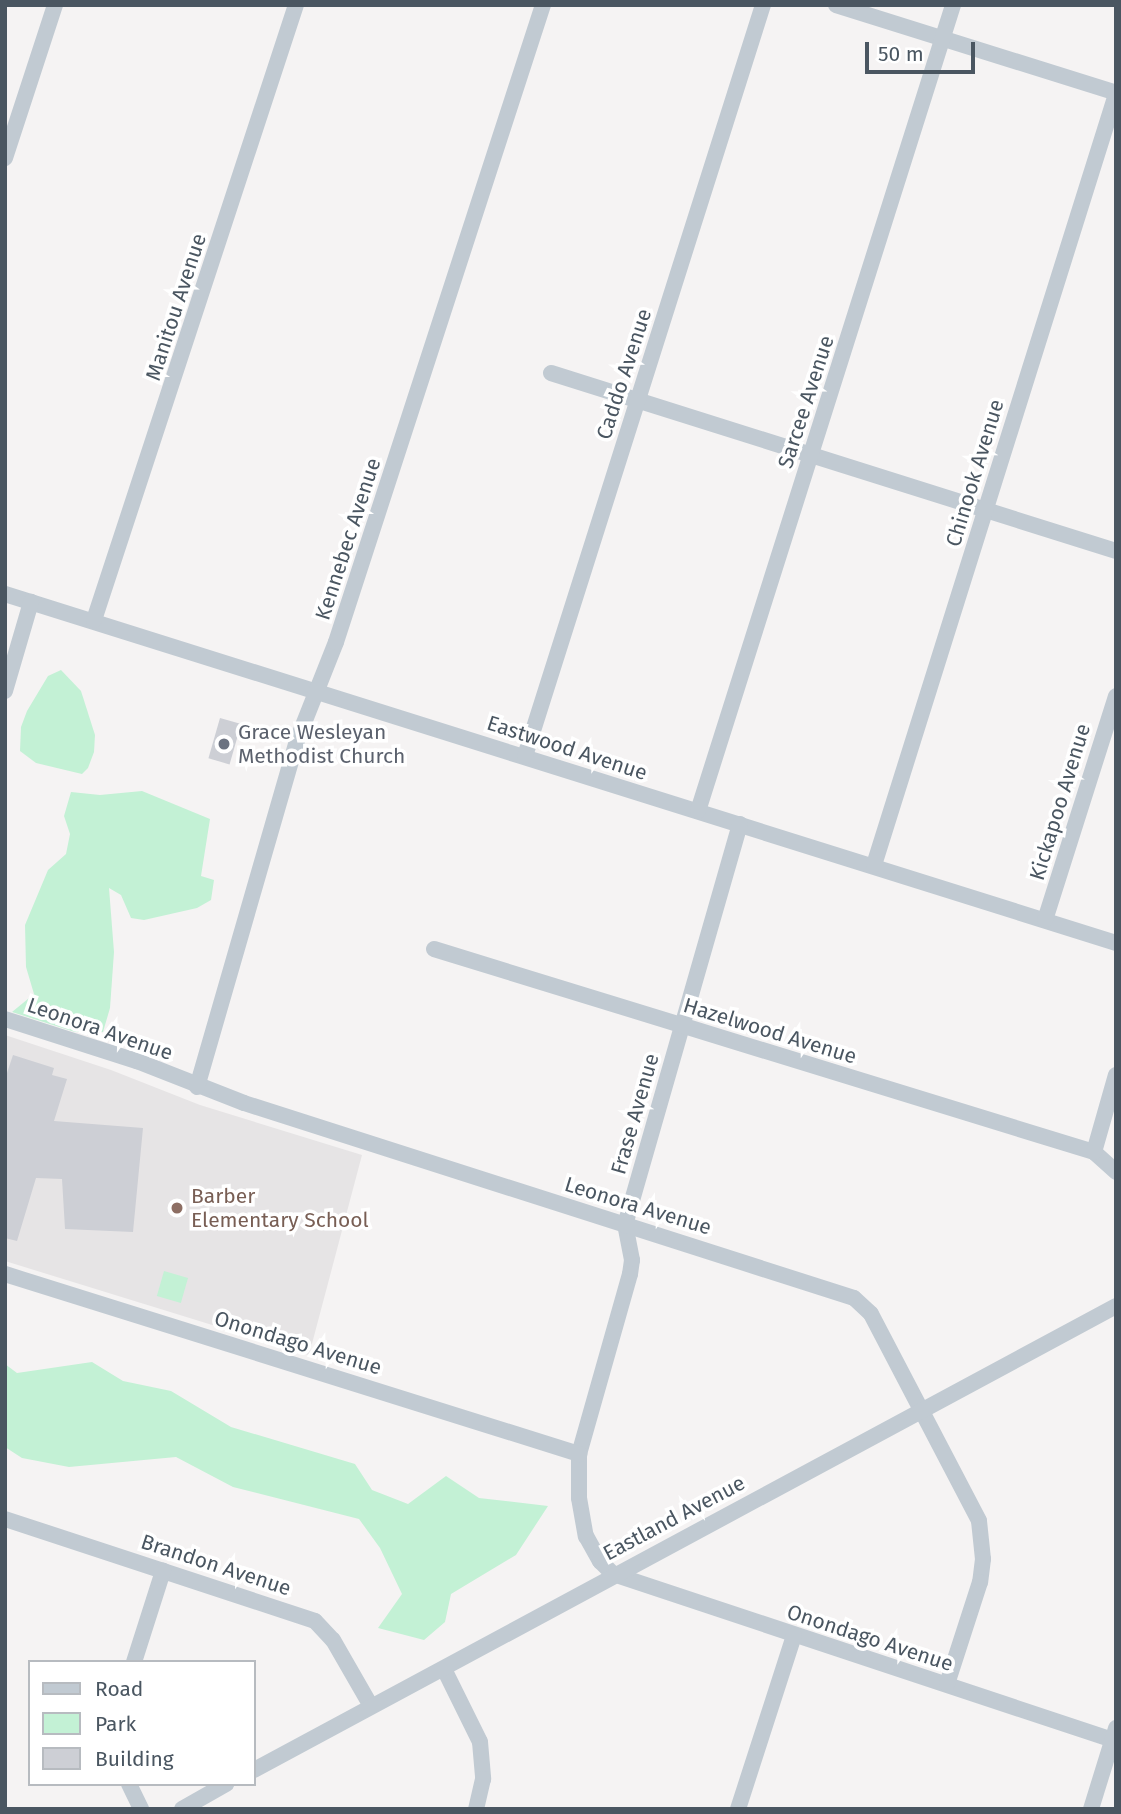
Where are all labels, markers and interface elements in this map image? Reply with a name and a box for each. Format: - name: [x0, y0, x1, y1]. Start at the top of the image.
- scale bar: [869, 28, 979, 72]
- text: 50 m: [878, 41, 924, 67]
- street label: Manitou Avenue: [140, 230, 212, 384]
- street label: Caddo Avenue: [591, 306, 657, 442]
- street label: Sarcee Avenue: [773, 332, 839, 472]
- street label: Chinook Avenue: [941, 396, 1009, 550]
- street label: Kennebec Avenue: [310, 455, 386, 623]
- street label: Eastwood Avenue: [484, 710, 650, 786]
- place label: Grace Wesleyan Methodist Church: [238, 719, 405, 769]
- street label: Kickapoo Avenue: [1024, 721, 1096, 883]
- marker: Grace Wesleyan Methodist Church: [216, 736, 232, 752]
- street label: Leonora Avenue: [24, 992, 176, 1066]
- street label: Hazelwood Avenue: [680, 993, 860, 1069]
- street label: Frase Avenue: [606, 1051, 664, 1177]
- street label: Leonora Avenue: [562, 1172, 714, 1240]
- place label: Barber Elementary School: [191, 1183, 369, 1233]
- marker: Barber Elementary School: [169, 1200, 185, 1216]
- street label: Onondago Avenue: [211, 1306, 385, 1380]
- street label: Eastland Avenue: [599, 1470, 749, 1566]
- street label: Brandon Avenue: [138, 1529, 294, 1601]
- street label: Onondago Avenue: [784, 1599, 956, 1677]
- legend: [28, 1660, 256, 1786]
- text: Road: [95, 1676, 143, 1702]
- text: Park: [95, 1711, 136, 1737]
- text: Building: [95, 1746, 174, 1772]

